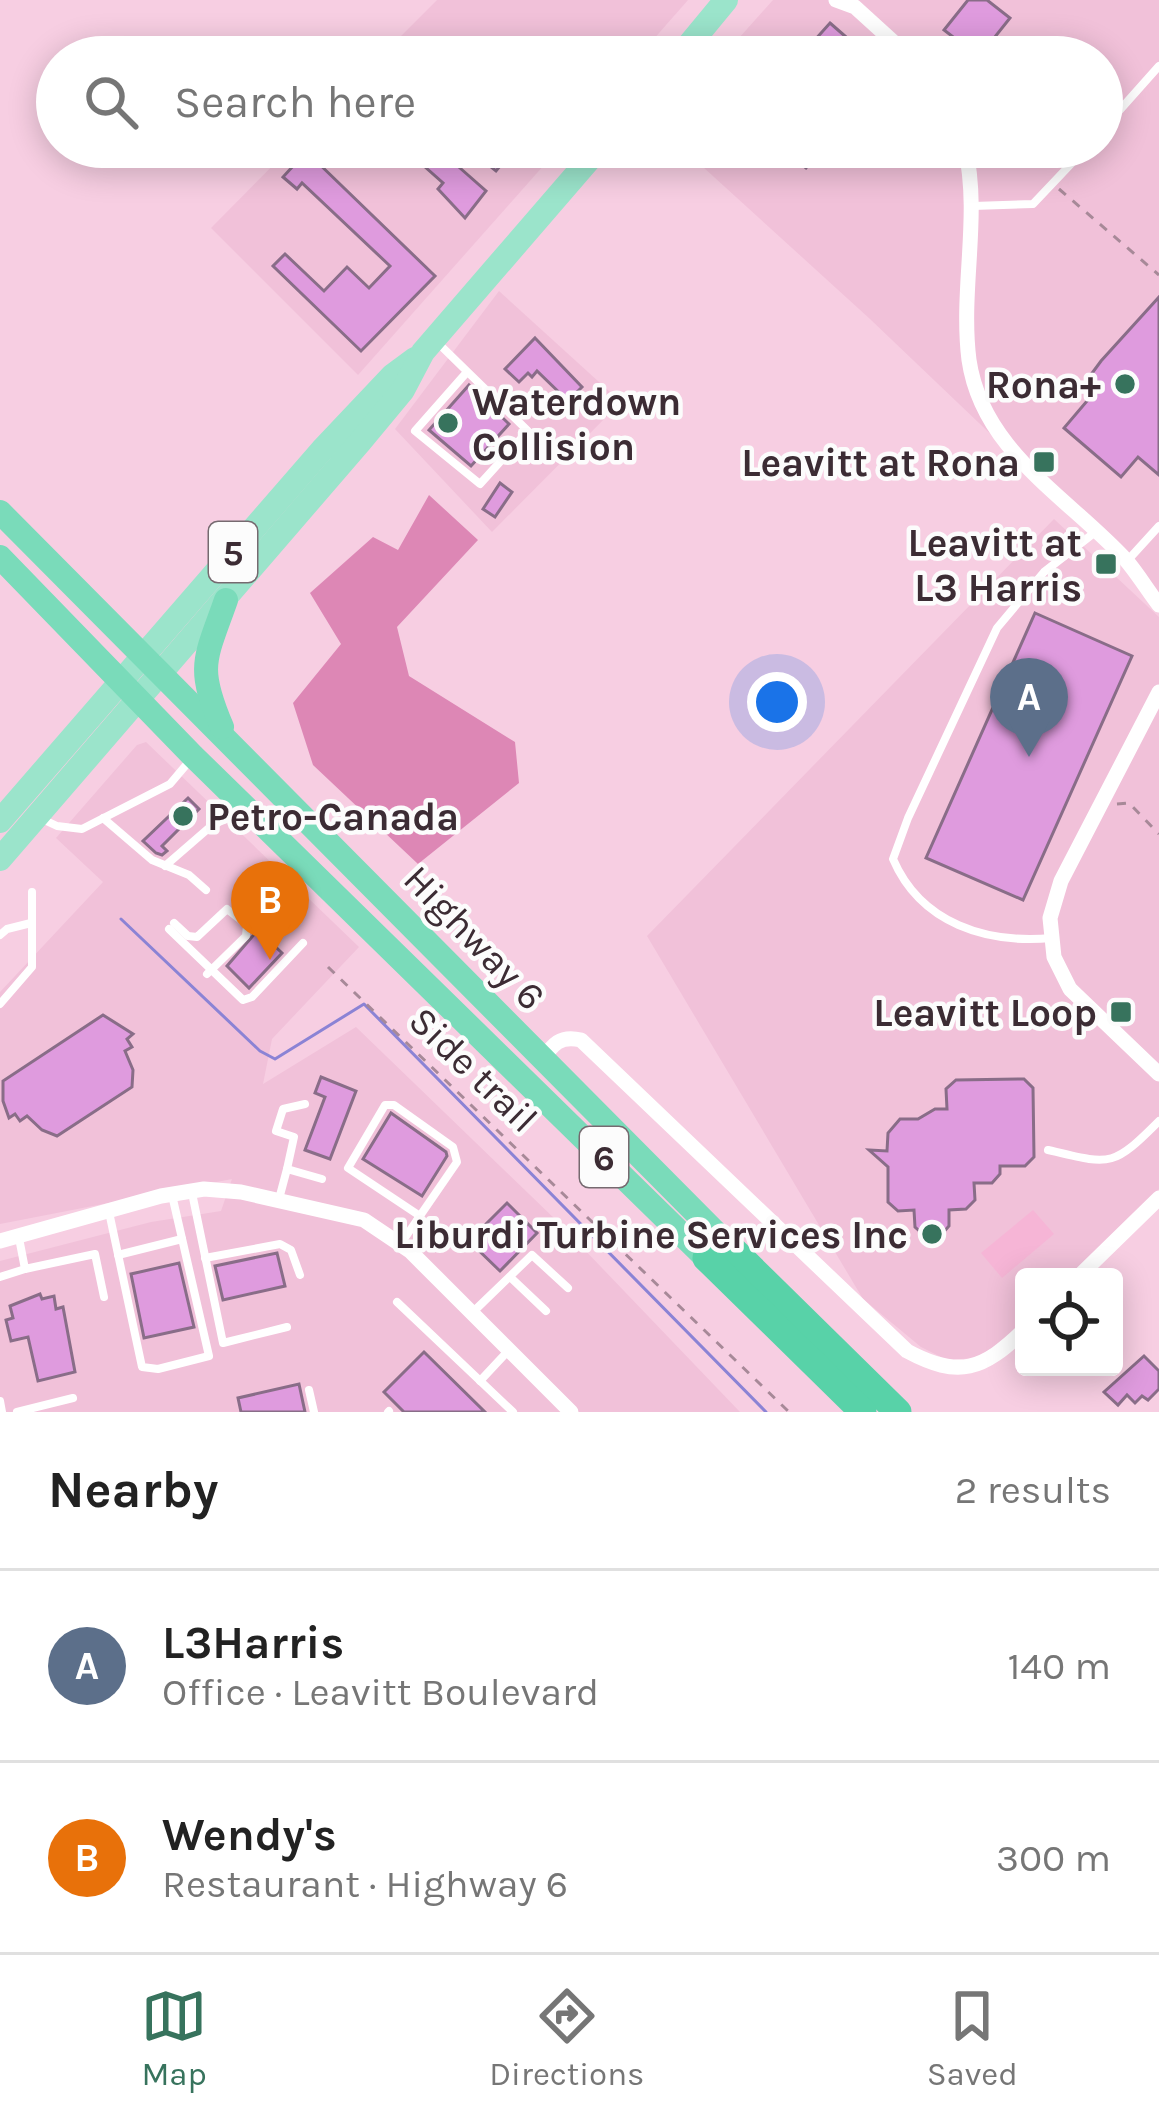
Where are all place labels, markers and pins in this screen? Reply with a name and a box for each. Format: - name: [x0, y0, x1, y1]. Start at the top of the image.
- place label: Rona+: [986, 362, 1101, 408]
- marker: Rona+: [1112, 371, 1138, 397]
- place label: Waterdown Collision: [472, 379, 681, 470]
- marker: Waterdown Collision: [435, 410, 461, 436]
- place label: Leavitt at Rona: [741, 440, 1020, 486]
- marker: Leavitt at Rona: [1031, 449, 1057, 475]
- place label: Leavitt at L3 Harris: [907, 520, 1082, 611]
- marker: Leavitt at L3 Harris: [1093, 551, 1119, 577]
- pin: A: [990, 658, 1068, 757]
- place label: Petro-Canada: [207, 794, 459, 840]
- marker: Petro-Canada: [170, 803, 196, 829]
- pin: B: [231, 861, 309, 960]
- place label: Leavitt Loop: [873, 990, 1097, 1036]
- marker: Leavitt Loop: [1108, 999, 1134, 1025]
- place label: Liburdi Turbine Services Inc: [394, 1212, 908, 1258]
- marker: Liburdi Turbine Services Inc: [919, 1221, 945, 1247]

